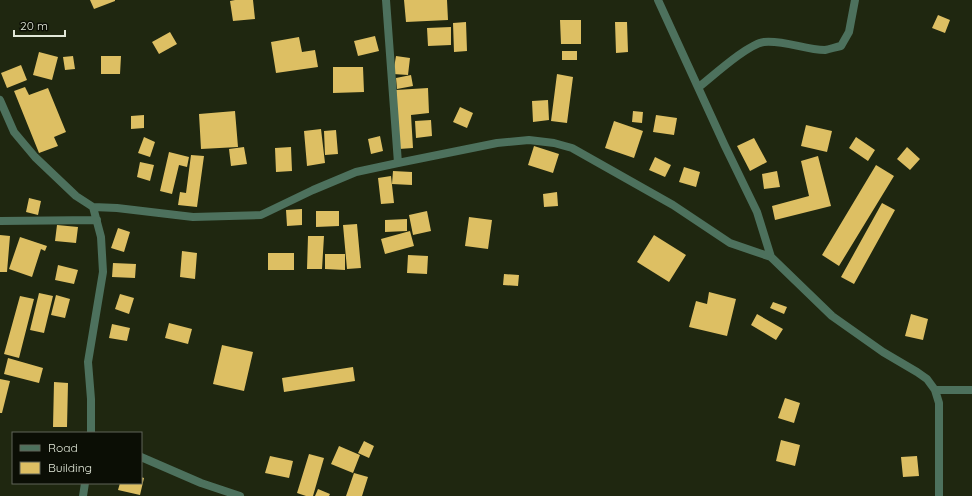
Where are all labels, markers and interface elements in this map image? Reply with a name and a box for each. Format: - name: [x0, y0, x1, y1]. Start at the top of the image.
- scale bar: [14, 12, 65, 38]
- text: 20 m: [20, 18, 48, 33]
- legend: [12, 432, 142, 484]
- text: Road: [48, 440, 78, 455]
- text: Building: [48, 460, 92, 475]

